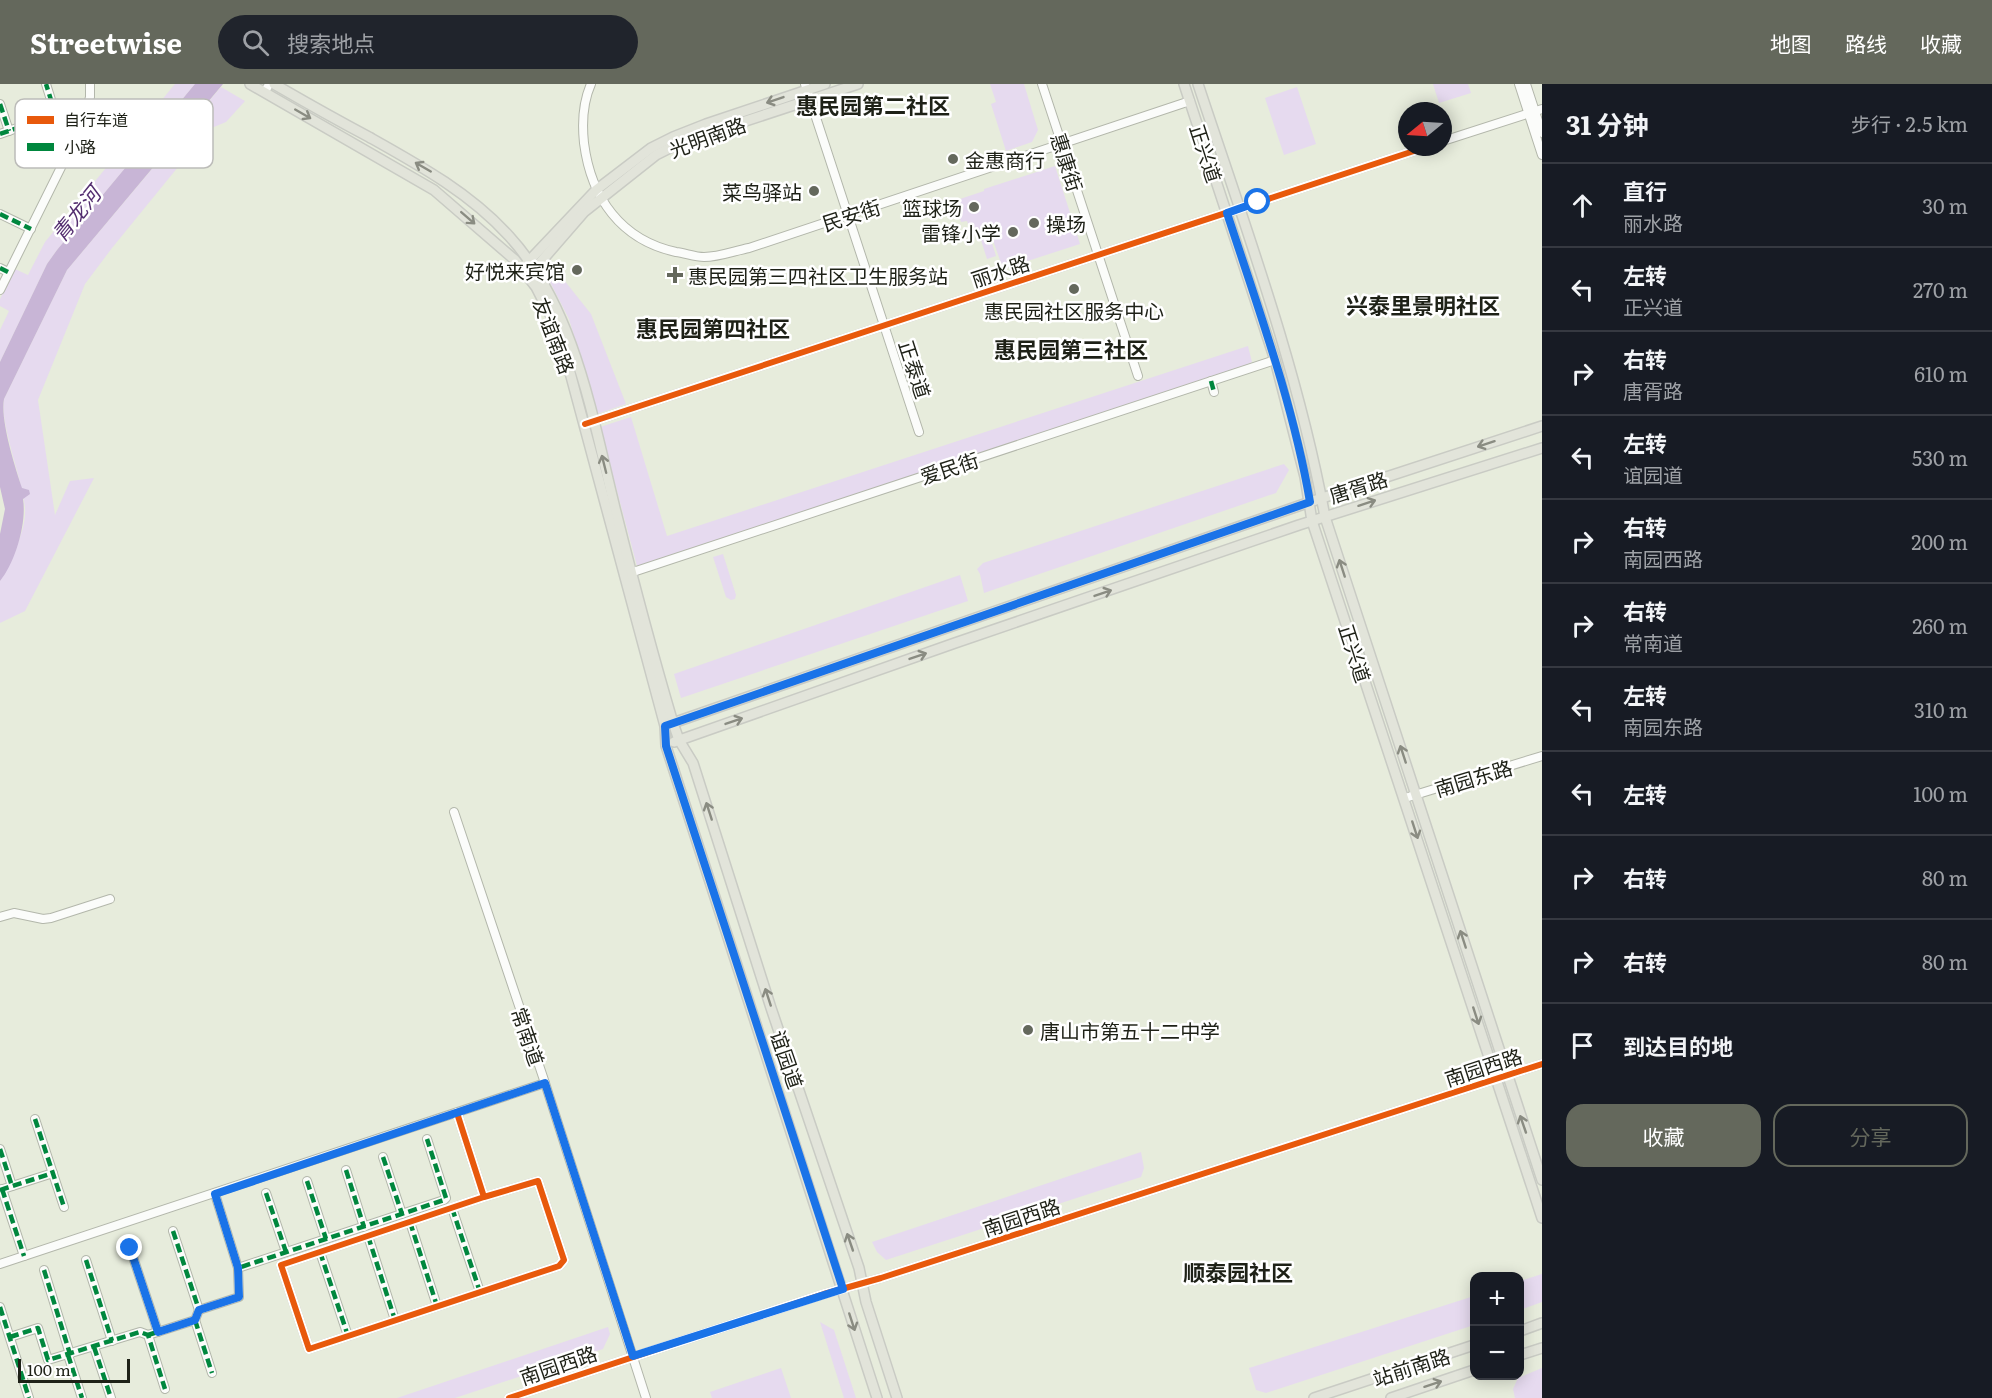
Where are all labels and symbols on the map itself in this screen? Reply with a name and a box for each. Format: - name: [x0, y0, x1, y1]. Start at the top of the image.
- district label: 惠民园第二社区: [796, 88, 950, 121]
- one-way arrow: [766, 96, 785, 107]
- legend: [15, 99, 213, 168]
- north arrow: [1398, 102, 1452, 156]
- text: 自行车道: [64, 107, 128, 131]
- street label: 光明南路: [664, 108, 750, 164]
- one-way arrow: [294, 109, 312, 120]
- street label: 正兴道: [1183, 120, 1231, 186]
- street label: 惠康街: [1044, 129, 1092, 195]
- text: 小路: [64, 134, 96, 158]
- place label: 金惠商行: [965, 144, 1045, 174]
- marker: 金惠商行: [946, 152, 960, 166]
- one-way arrow: [415, 161, 432, 173]
- water label: 青龙河: [43, 176, 109, 247]
- place label: 菜鸟驿站: [722, 176, 802, 206]
- marker: 菜鸟驿站: [807, 184, 821, 198]
- route start: [1244, 188, 1270, 214]
- street label: 民安街: [818, 190, 884, 238]
- place label: 篮球场: [902, 192, 962, 222]
- marker: 篮球场: [967, 200, 981, 214]
- place label: 操场: [1046, 208, 1086, 238]
- one-way arrow: [460, 211, 475, 225]
- marker: 操场: [1027, 216, 1041, 230]
- place label: 雷锋小学: [921, 217, 1001, 247]
- marker: 雷锋小学: [1006, 225, 1020, 239]
- street label: 丽水路: [967, 246, 1033, 294]
- place label: 好悦来宾馆: [465, 255, 565, 285]
- place label: 惠民园第三四社区卫生服务站: [688, 260, 948, 290]
- marker: 好悦来宾馆: [570, 263, 584, 277]
- marker: 惠民园第三四社区卫生服务站: [666, 266, 684, 284]
- marker: 惠民园社区服务中心: [1067, 282, 1081, 296]
- district label: 兴泰里景明社区: [1346, 288, 1500, 321]
- street label: 友谊南路: [527, 292, 583, 378]
- place label: 惠民园社区服务中心: [984, 295, 1164, 325]
- district label: 惠民园第四社区: [636, 311, 790, 344]
- district label: 惠民园第三社区: [994, 332, 1148, 365]
- street label: 正泰道: [892, 336, 940, 402]
- one-way arrow: [1477, 439, 1496, 450]
- street label: 爱民街: [916, 443, 982, 491]
- one-way arrow: [598, 455, 610, 474]
- street label: 唐胥路: [1325, 462, 1391, 510]
- one-way arrow: [1357, 497, 1376, 508]
- one-way arrow: [1336, 559, 1347, 578]
- one-way arrow: [1093, 587, 1112, 598]
- street label: 正兴道: [1332, 620, 1380, 686]
- one-way arrow: [908, 650, 927, 661]
- one-way arrow: [724, 714, 743, 725]
- one-way arrow: [1396, 745, 1407, 764]
- street label: 南园东路: [1430, 751, 1516, 803]
- one-way arrow: [702, 802, 713, 821]
- one-way arrow: [1411, 820, 1422, 839]
- one-way arrow: [1457, 930, 1468, 949]
- one-way arrow: [761, 988, 772, 1007]
- street label: 常南道: [505, 1003, 553, 1069]
- one-way arrow: [1471, 1006, 1482, 1025]
- place label: 唐山市第五十二中学: [1040, 1015, 1220, 1045]
- marker: 唐山市第五十二中学: [1021, 1023, 1035, 1037]
- street label: 谊园道: [764, 1026, 812, 1092]
- street label: 南园西路: [1440, 1039, 1526, 1093]
- one-way arrow: [1517, 1115, 1528, 1134]
- street label: 南园西路: [978, 1189, 1064, 1243]
- one-way arrow: [843, 1233, 854, 1252]
- route end: [116, 1234, 142, 1260]
- district label: 顺泰园社区: [1183, 1255, 1293, 1288]
- one-way arrow: [847, 1312, 858, 1331]
- street label: 南园西路: [515, 1337, 601, 1391]
- street label: 站前南路: [1368, 1339, 1454, 1393]
- scale bar: [18, 1356, 130, 1384]
- one-way arrow: [1423, 1378, 1442, 1389]

